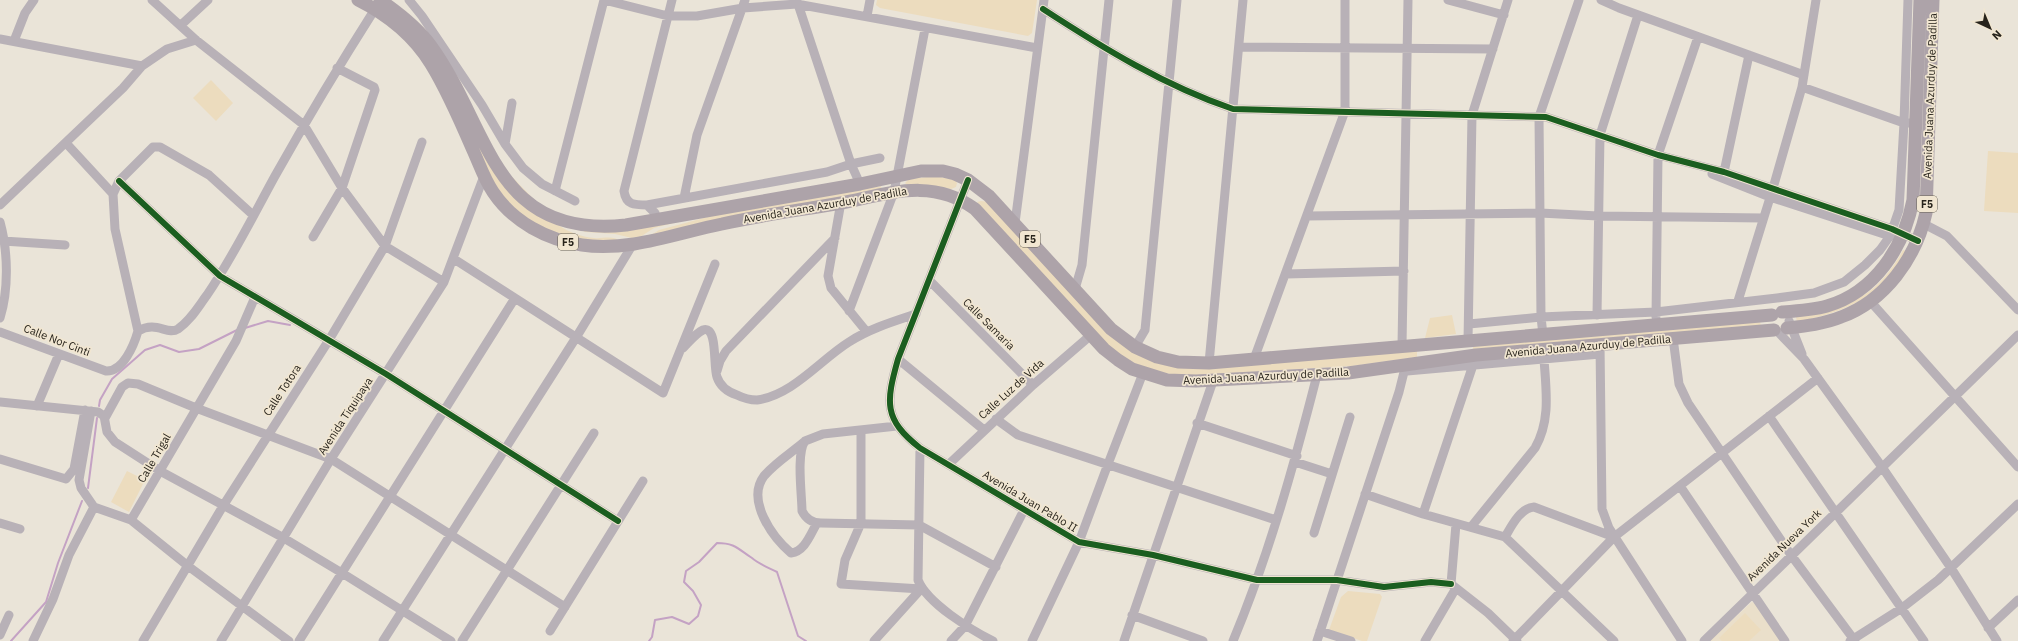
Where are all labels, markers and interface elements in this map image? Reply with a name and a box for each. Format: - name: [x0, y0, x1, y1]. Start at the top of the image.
- north arrow: [1970, 8, 2010, 48]
- street label: Avenida Juana Azurduy de Padilla: [1920, 13, 1940, 179]
- text: N: [1989, 27, 2005, 43]
- street label: Avenida Juana Azurduy de Padilla: [742, 184, 908, 226]
- road number: F5: [1917, 196, 1937, 212]
- road number: F5: [1020, 231, 1040, 247]
- road number: F5: [558, 234, 578, 250]
- street label: Calle Samaria: [960, 295, 1018, 353]
- street label: Calle Nor Cinti: [22, 321, 92, 359]
- street label: Avenida Juana Azurduy de Padilla: [1505, 332, 1671, 360]
- street label: Calle Luz de Vida: [975, 356, 1047, 422]
- street label: Calle Totora: [260, 361, 304, 418]
- street label: Avenida Juana Azurduy de Padilla: [1183, 365, 1349, 387]
- street label: Avenida Tiquipaya: [315, 374, 375, 458]
- street label: Calle Trigal: [134, 431, 174, 485]
- street label: Avenida Juan Pablo II: [980, 467, 1080, 535]
- street label: Avenida Nueva York: [1744, 506, 1824, 584]

